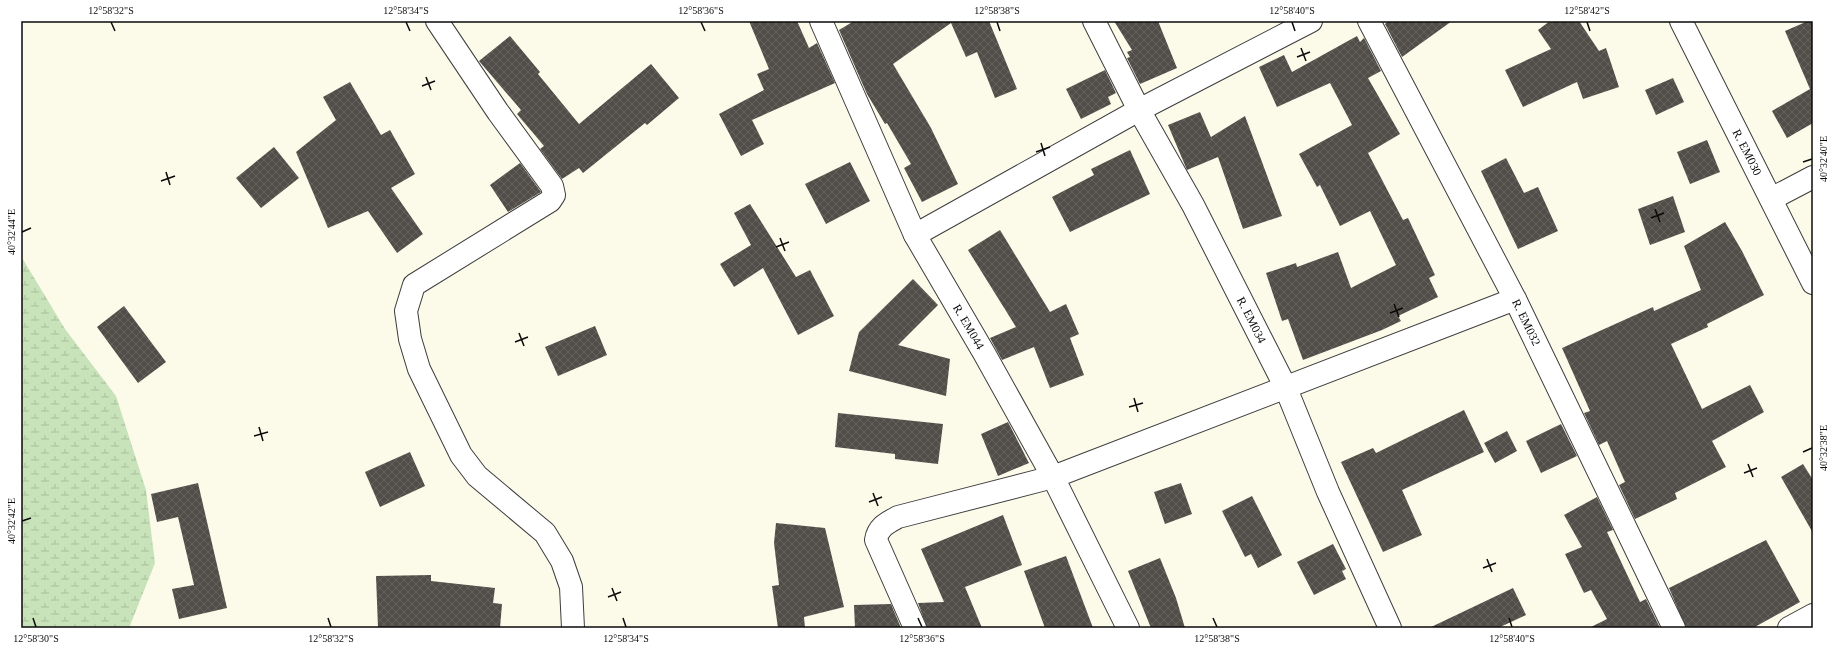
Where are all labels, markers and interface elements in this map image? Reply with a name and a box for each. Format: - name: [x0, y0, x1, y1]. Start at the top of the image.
- text: 12°58'32"S: [88, 5, 134, 16]
- text: 12°58'34"S: [383, 5, 429, 16]
- text: 12°58'36"S: [678, 5, 724, 16]
- text: 12°58'38"S: [974, 5, 1020, 16]
- text: 12°58'40"S: [1269, 5, 1315, 16]
- text: 12°58'42"S: [1564, 5, 1610, 16]
- street label: R. EM030: [1730, 127, 1765, 178]
- text: 40°32'40"E: [1818, 136, 1829, 182]
- text: 40°32'44"E: [6, 209, 17, 255]
- street label: R. EM034: [1234, 295, 1269, 345]
- street label: R. EM032: [1509, 297, 1543, 348]
- street label: R. EM044: [950, 302, 987, 352]
- text: 40°32'38"E: [1818, 425, 1829, 471]
- text: 40°32'42"E: [6, 498, 17, 544]
- text: 12°58'30"S: [13, 633, 59, 644]
- text: 12°58'32"S: [308, 633, 354, 644]
- text: 12°58'34"S: [603, 633, 649, 644]
- text: 12°58'36"S: [899, 633, 945, 644]
- text: 12°58'38"S: [1194, 633, 1240, 644]
- text: 12°58'40"S: [1489, 633, 1535, 644]

